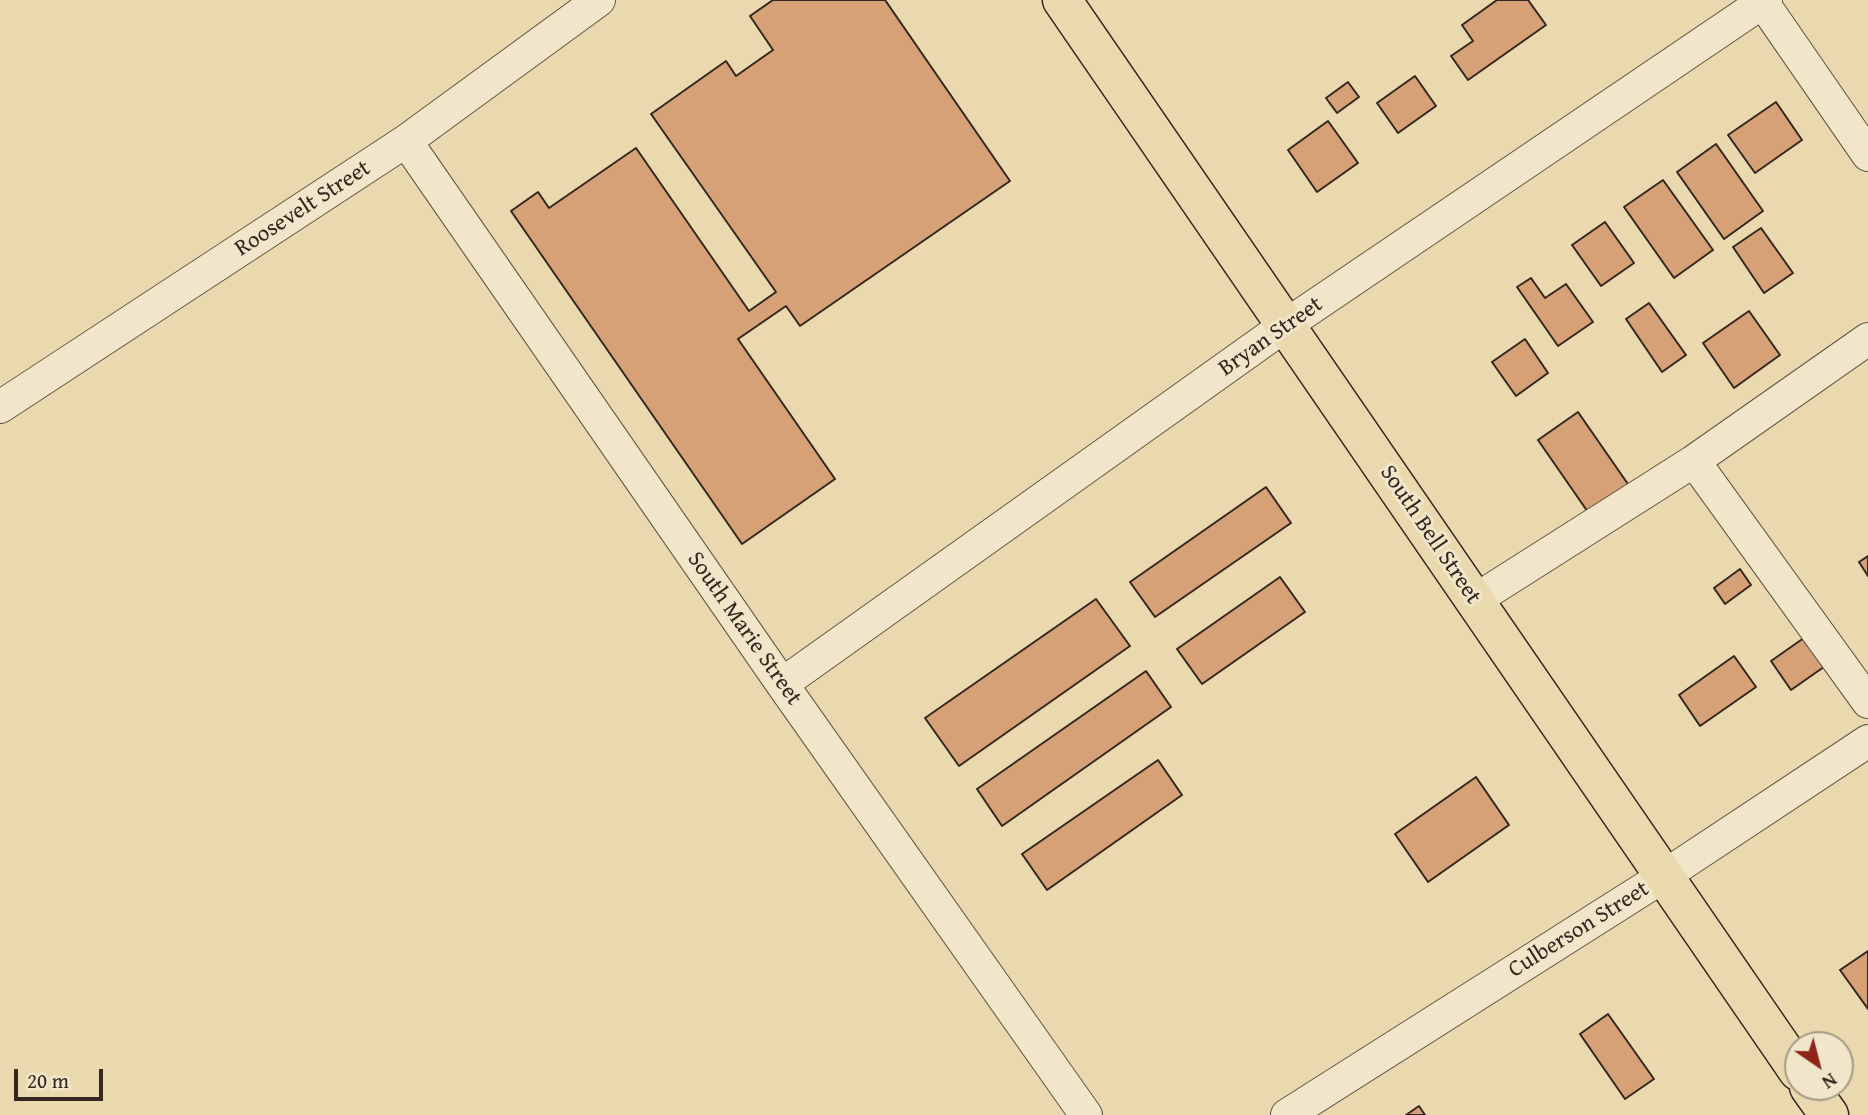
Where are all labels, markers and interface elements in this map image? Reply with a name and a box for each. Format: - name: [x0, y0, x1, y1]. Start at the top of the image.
- street label: Roosevelt Street: [230, 155, 376, 263]
- street label: Bryan Street: [1214, 291, 1328, 383]
- street label: South Bell Street: [1373, 460, 1487, 610]
- street label: South Marie Street: [681, 547, 807, 711]
- street label: Culberson Street: [1504, 876, 1654, 984]
- north arrow: [1784, 1031, 1854, 1101]
- scale bar: [18, 1056, 107, 1100]
- text: 20 m: [27, 1065, 69, 1096]
- text: N: [1817, 1066, 1843, 1097]

